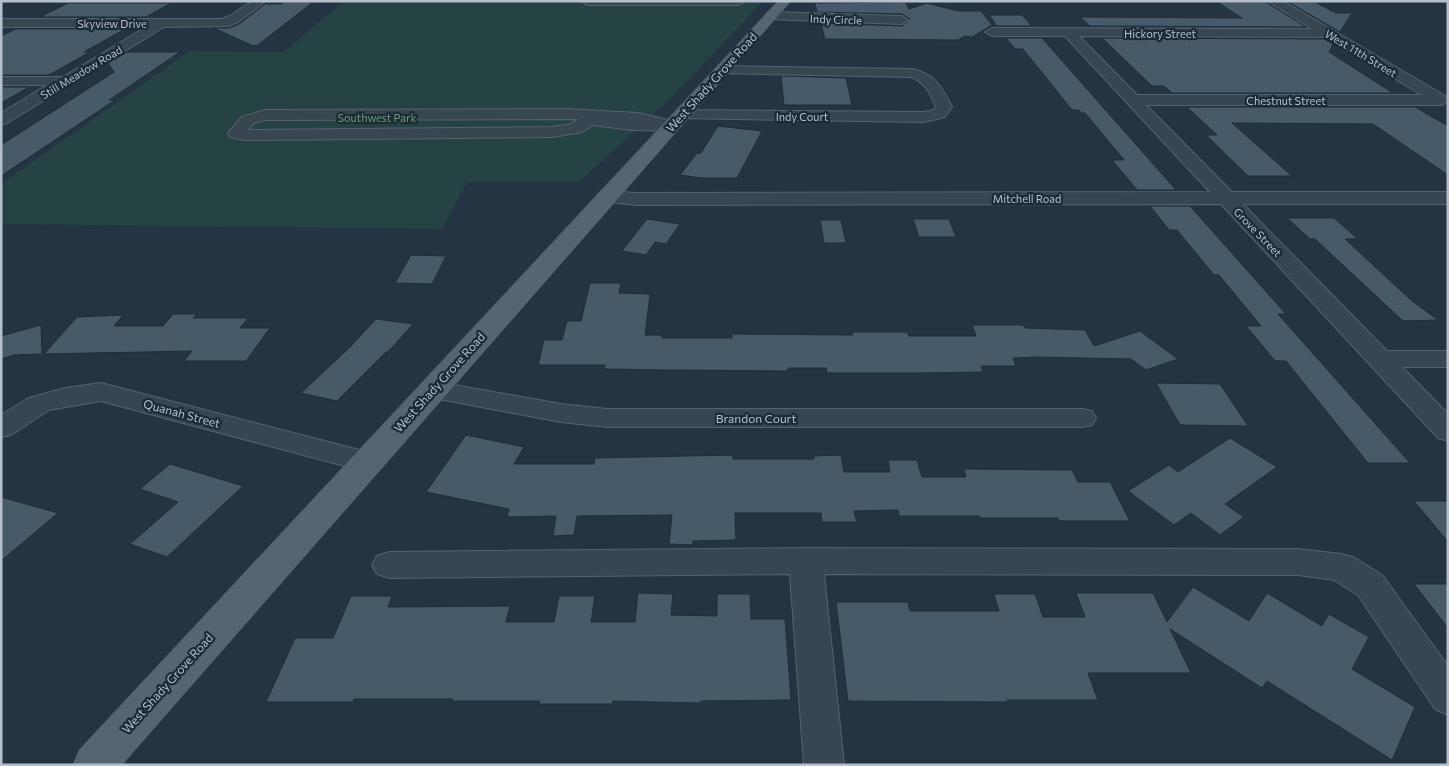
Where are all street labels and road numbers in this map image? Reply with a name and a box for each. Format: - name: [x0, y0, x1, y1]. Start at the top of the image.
- street label: Indy Circle: [810, 12, 862, 26]
- street label: Skyview Drive: [77, 17, 147, 30]
- street label: Hickory Street: [1124, 27, 1197, 40]
- street label: West 11th Street: [1323, 27, 1400, 80]
- street label: West Shady Grove Road: [663, 29, 759, 135]
- street label: Still Meadow Road: [38, 43, 124, 101]
- street label: Chestnut Street: [1246, 94, 1326, 107]
- street label: Indy Court: [776, 110, 829, 123]
- street label: Mitchell Road: [993, 192, 1061, 205]
- street label: Grove Street: [1231, 205, 1285, 260]
- street label: West Shady Grove Road: [391, 329, 487, 435]
- street label: Quanah Street: [142, 396, 222, 430]
- street label: Brandon Court: [716, 411, 796, 425]
- street label: West Shady Grove Road: [119, 630, 215, 736]

